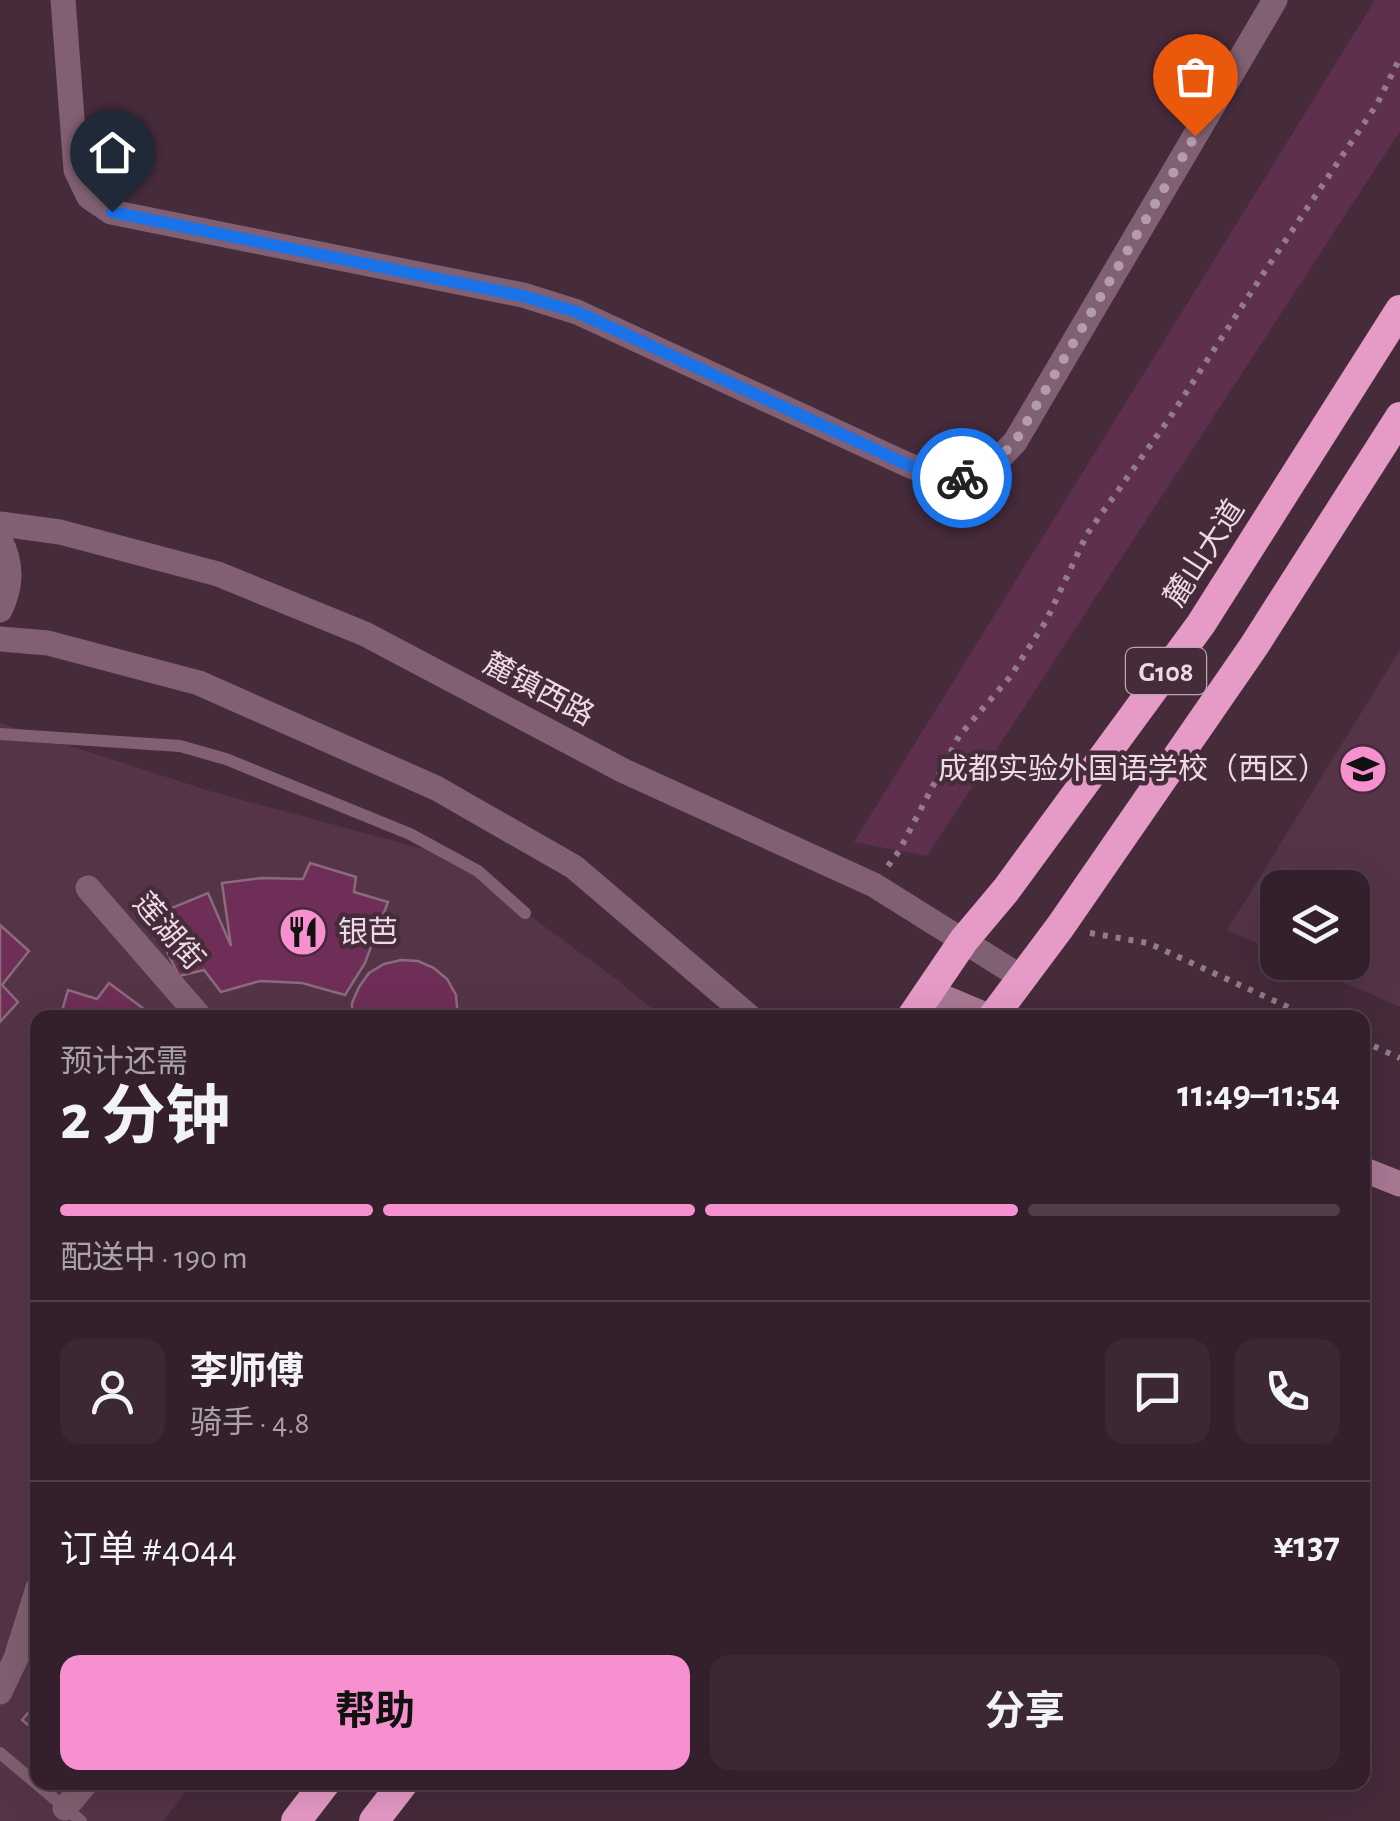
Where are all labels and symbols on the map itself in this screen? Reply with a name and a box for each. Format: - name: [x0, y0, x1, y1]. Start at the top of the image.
- pin: [1153, 34, 1238, 137]
- pin: [70, 110, 155, 213]
- courier: [912, 428, 1012, 528]
- street label: 麓山大道: [1158, 494, 1250, 612]
- street label: 麓镇西路: [479, 647, 599, 731]
- road number: G108: [1126, 648, 1206, 694]
- school or university icon: 成都实验外国语学校（西区）: [1337, 743, 1389, 795]
- place label: 成都实验外国语学校（西区）: [938, 753, 1328, 785]
- street label: 莲湖街: [127, 887, 211, 975]
- restaurant icon: 银芭: [277, 906, 329, 958]
- place label: 银芭: [338, 916, 398, 948]

